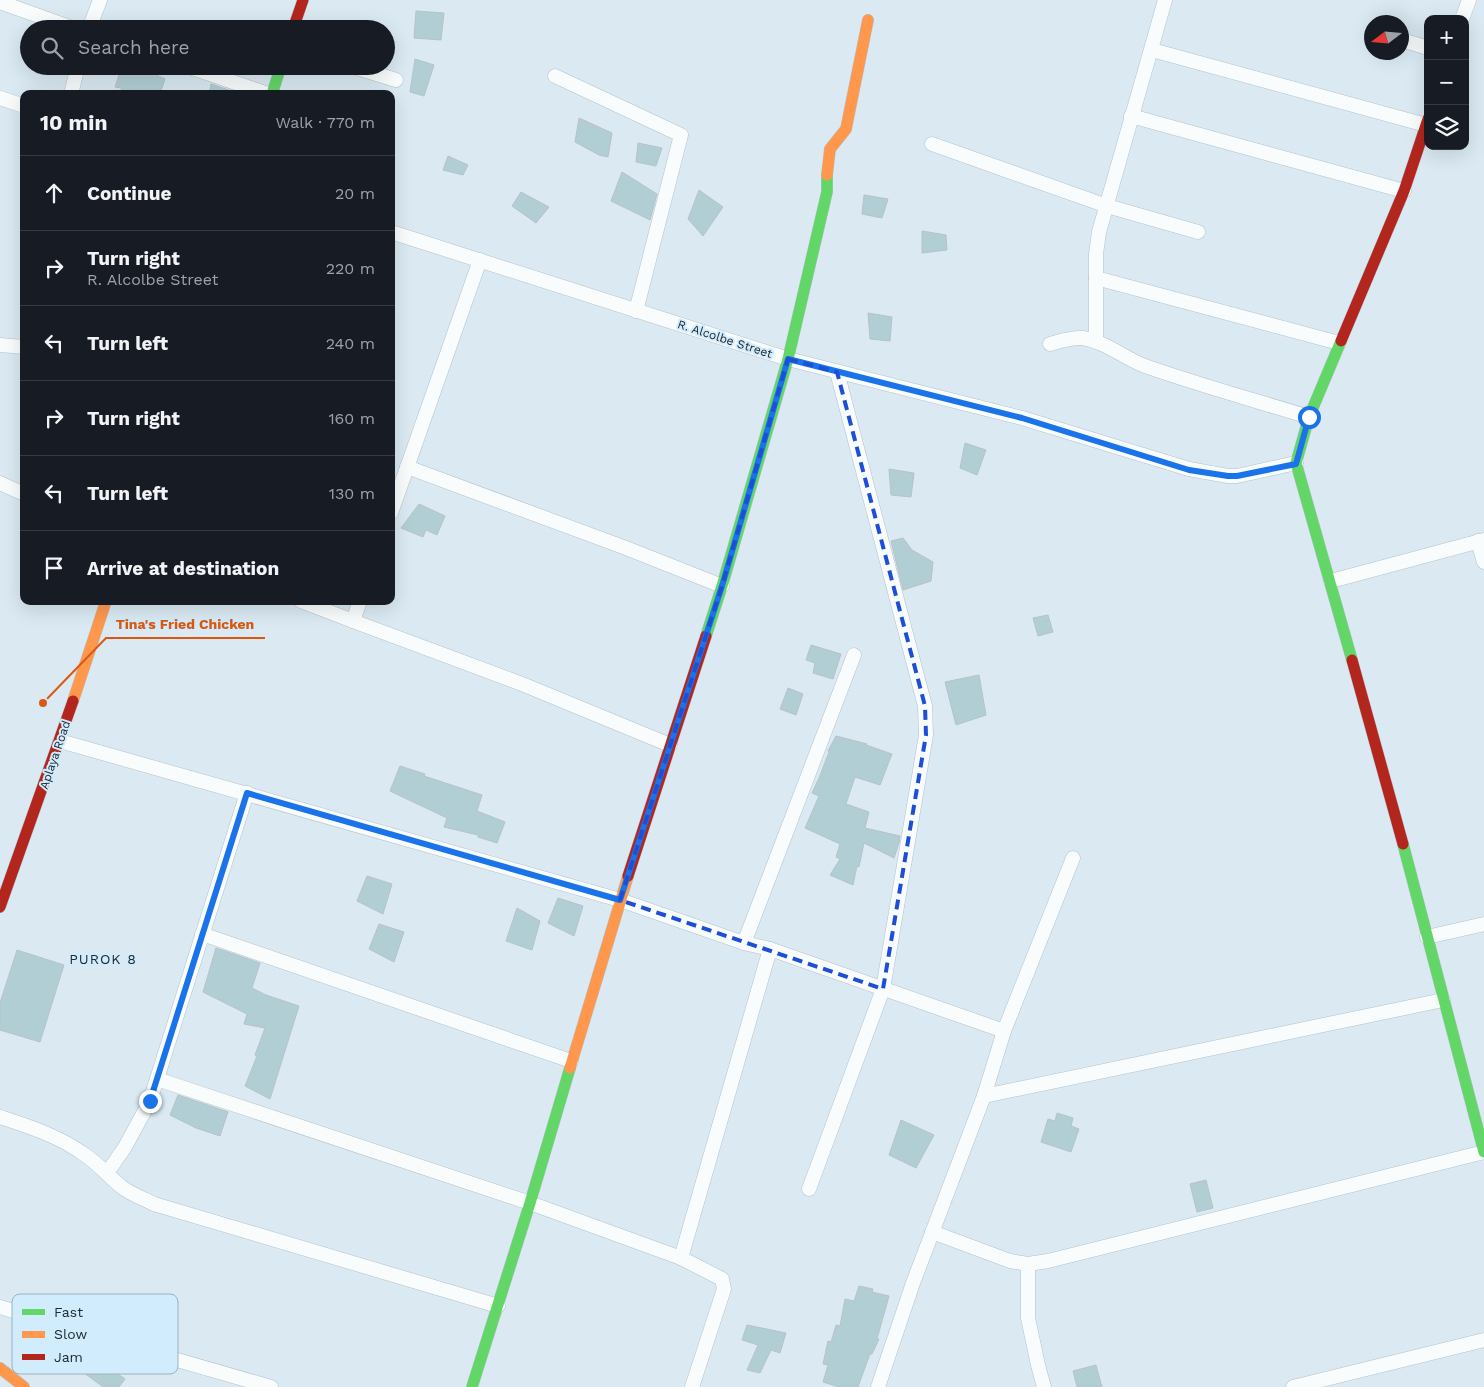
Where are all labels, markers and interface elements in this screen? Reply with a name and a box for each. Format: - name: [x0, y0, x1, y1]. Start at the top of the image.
- north arrow: [1364, 15, 1409, 60]
- map controls: [1424, 15, 1469, 150]
- button: +: [1424, 15, 1469, 60]
- search box: [20, 20, 395, 75]
- icon: search: [38, 34, 66, 62]
- text: Search here: [78, 36, 189, 59]
- button: −: [1424, 60, 1469, 105]
- button: layers: [1424, 105, 1469, 150]
- text: 10 min: [40, 110, 107, 135]
- text: Walk · 770 m: [275, 113, 375, 132]
- icon: ahead: [40, 179, 68, 207]
- text: Continue: [87, 182, 171, 205]
- text: 20 m: [335, 184, 375, 203]
- text: Turn right: [87, 247, 180, 270]
- icon: right: [40, 254, 68, 282]
- text: 220 m: [326, 259, 375, 278]
- text: R. Alcolbe Street: [87, 270, 219, 289]
- street label: R. Alcolbe Street: [676, 317, 774, 361]
- icon: left: [40, 329, 68, 357]
- text: Turn left: [87, 332, 168, 355]
- text: 240 m: [326, 334, 375, 353]
- icon: right: [40, 404, 68, 432]
- route start: [1298, 406, 1321, 429]
- text: Turn right: [87, 407, 180, 430]
- text: 160 m: [328, 409, 375, 428]
- icon: left: [40, 479, 68, 507]
- text: Turn left: [87, 482, 168, 505]
- text: 130 m: [329, 484, 375, 503]
- icon: arrive: [40, 554, 68, 582]
- text: Arrive at destination: [87, 557, 279, 580]
- callout: Tina's Fried Chicken: [106, 609, 265, 638]
- text: Tina's Fried Chicken: [116, 616, 254, 632]
- street label: Aplaya Road: [37, 719, 73, 791]
- district label: PUROK 8: [69, 951, 137, 967]
- route end: [139, 1090, 162, 1113]
- legend: [12, 1294, 178, 1374]
- text: Fast: [54, 1304, 83, 1320]
- text: Slow: [54, 1326, 87, 1342]
- text: Jam: [54, 1349, 83, 1365]

